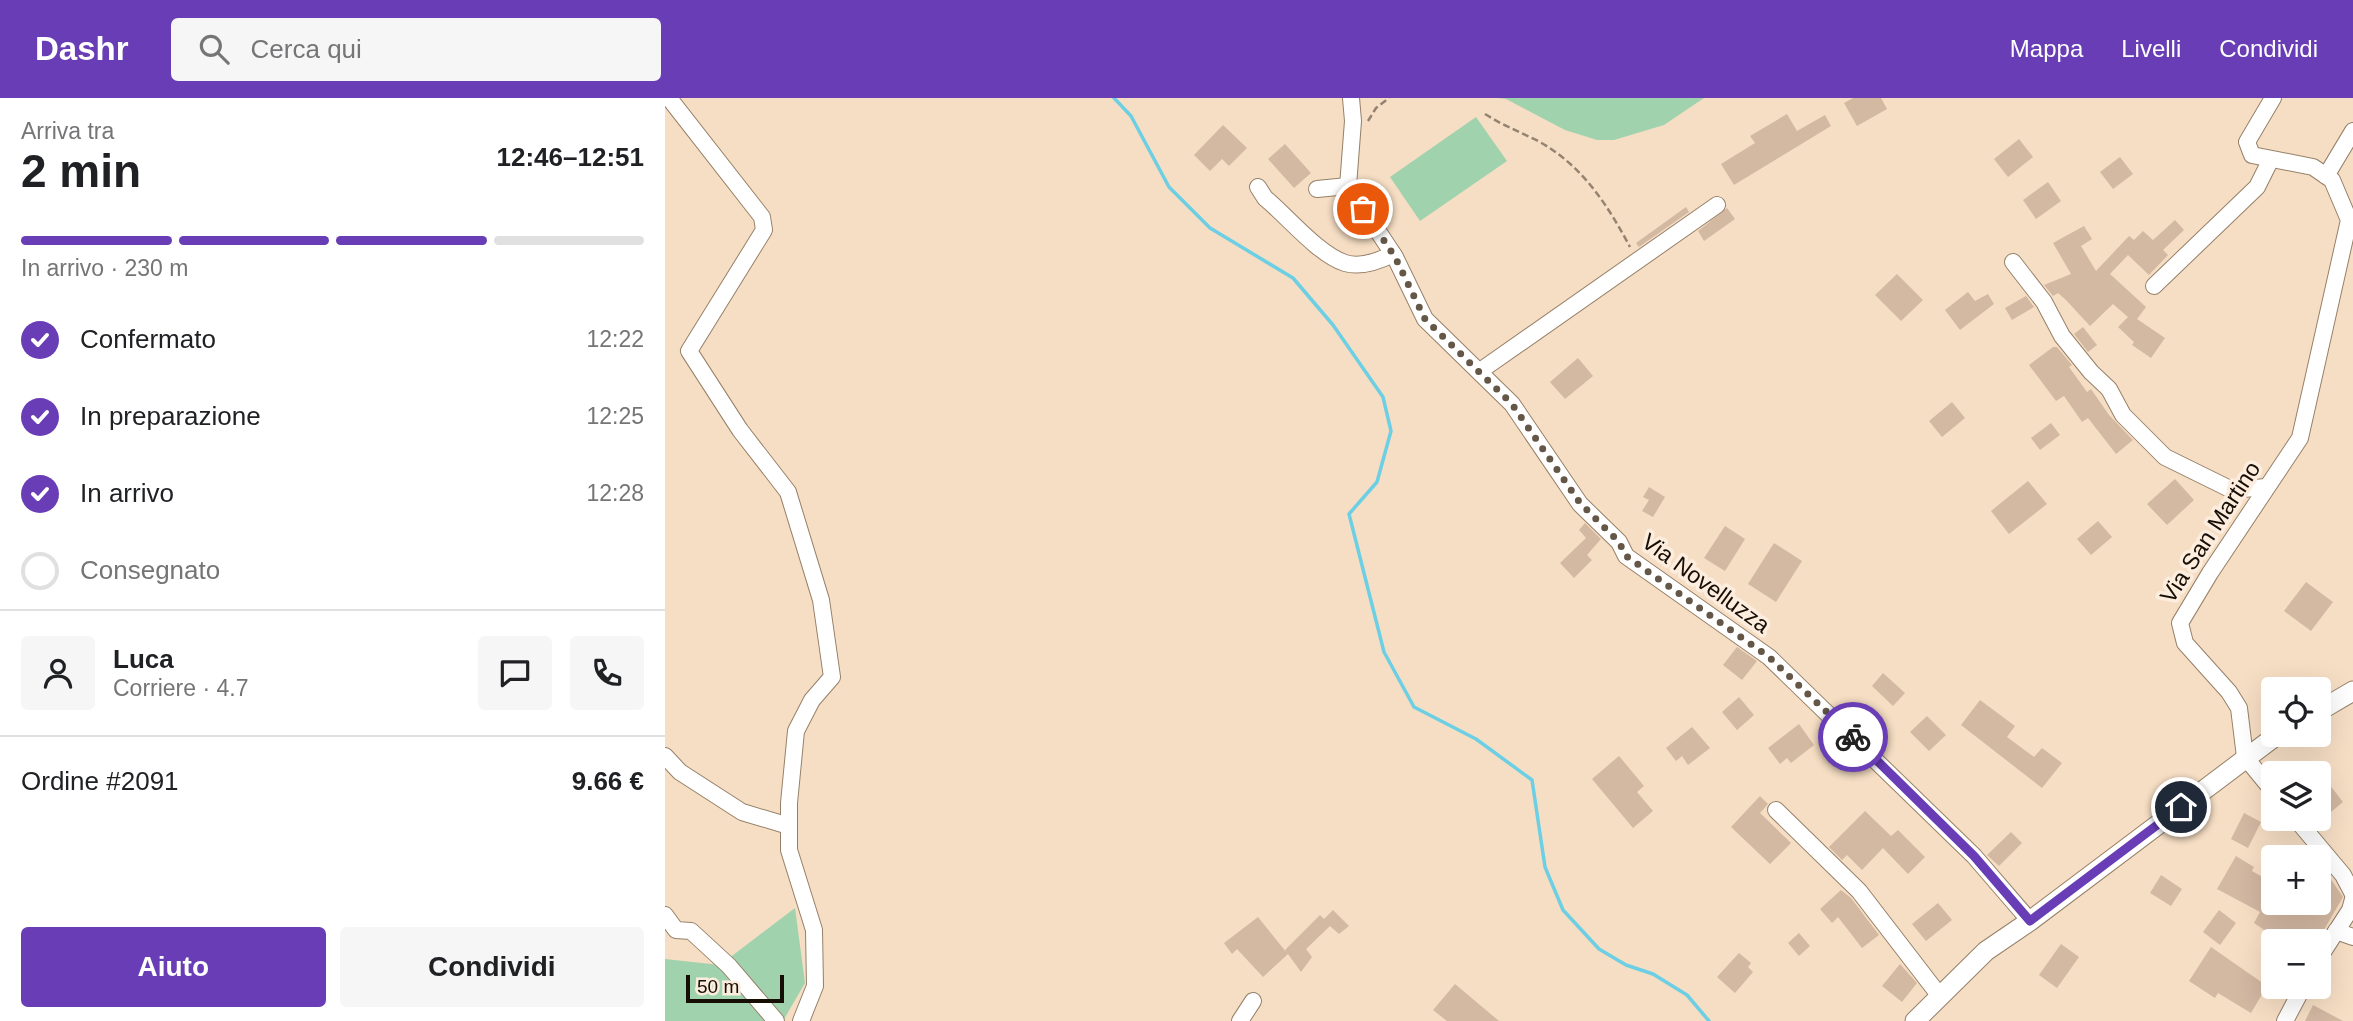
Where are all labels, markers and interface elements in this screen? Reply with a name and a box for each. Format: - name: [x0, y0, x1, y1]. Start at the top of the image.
- search box: [171, 18, 661, 81]
- text: Dashr: [35, 30, 129, 67]
- icon: search: [195, 30, 233, 68]
- text: Cerca qui: [251, 34, 362, 64]
- text: Mappa: [2010, 35, 2083, 62]
- text: Livelli: [2121, 35, 2181, 62]
- text: Condividi: [2219, 35, 2318, 62]
- text: Arriva tra: [21, 118, 114, 144]
- text: 12:46–12:51: [497, 142, 644, 172]
- text: 2 min: [21, 145, 141, 197]
- pin: [1333, 179, 1393, 239]
- icon: bag: [1344, 190, 1382, 228]
- text: In arrivo · 230 m: [21, 255, 188, 281]
- icon: check: [21, 321, 59, 359]
- text: Confermato: [80, 324, 216, 354]
- text: 12:22: [586, 326, 644, 352]
- icon: check: [21, 398, 59, 436]
- text: In preparazione: [80, 401, 261, 431]
- text: 12:25: [586, 403, 644, 429]
- street label: Via San Martino: [2155, 456, 2265, 608]
- icon: check: [21, 475, 59, 513]
- text: In arrivo: [80, 478, 174, 508]
- text: 12:28: [586, 480, 644, 506]
- street label: Via Novelluzza: [1637, 528, 1775, 638]
- text: Consegnato: [80, 555, 220, 585]
- button: person: [21, 636, 95, 710]
- button: chat: [478, 636, 552, 710]
- button: phone: [570, 636, 644, 710]
- text: Luca: [113, 644, 174, 674]
- text: Corriere · 4.7: [113, 675, 248, 701]
- map controls: [2261, 677, 2331, 999]
- button: locate: [2261, 677, 2331, 747]
- courier: [1818, 702, 1888, 772]
- icon: bike: [1834, 718, 1872, 756]
- button: layers: [2261, 761, 2331, 831]
- text: Ordine #2091: [21, 766, 179, 796]
- text: 9.66 €: [572, 766, 644, 796]
- pin: [2151, 777, 2211, 837]
- icon: home: [2162, 788, 2200, 826]
- button: +: [2261, 845, 2331, 915]
- button: Aiuto: [21, 927, 326, 1007]
- button: Condividi: [340, 927, 644, 1007]
- button: −: [2261, 929, 2331, 999]
- scale bar: [686, 972, 784, 1004]
- text: 50 m: [697, 976, 739, 997]

